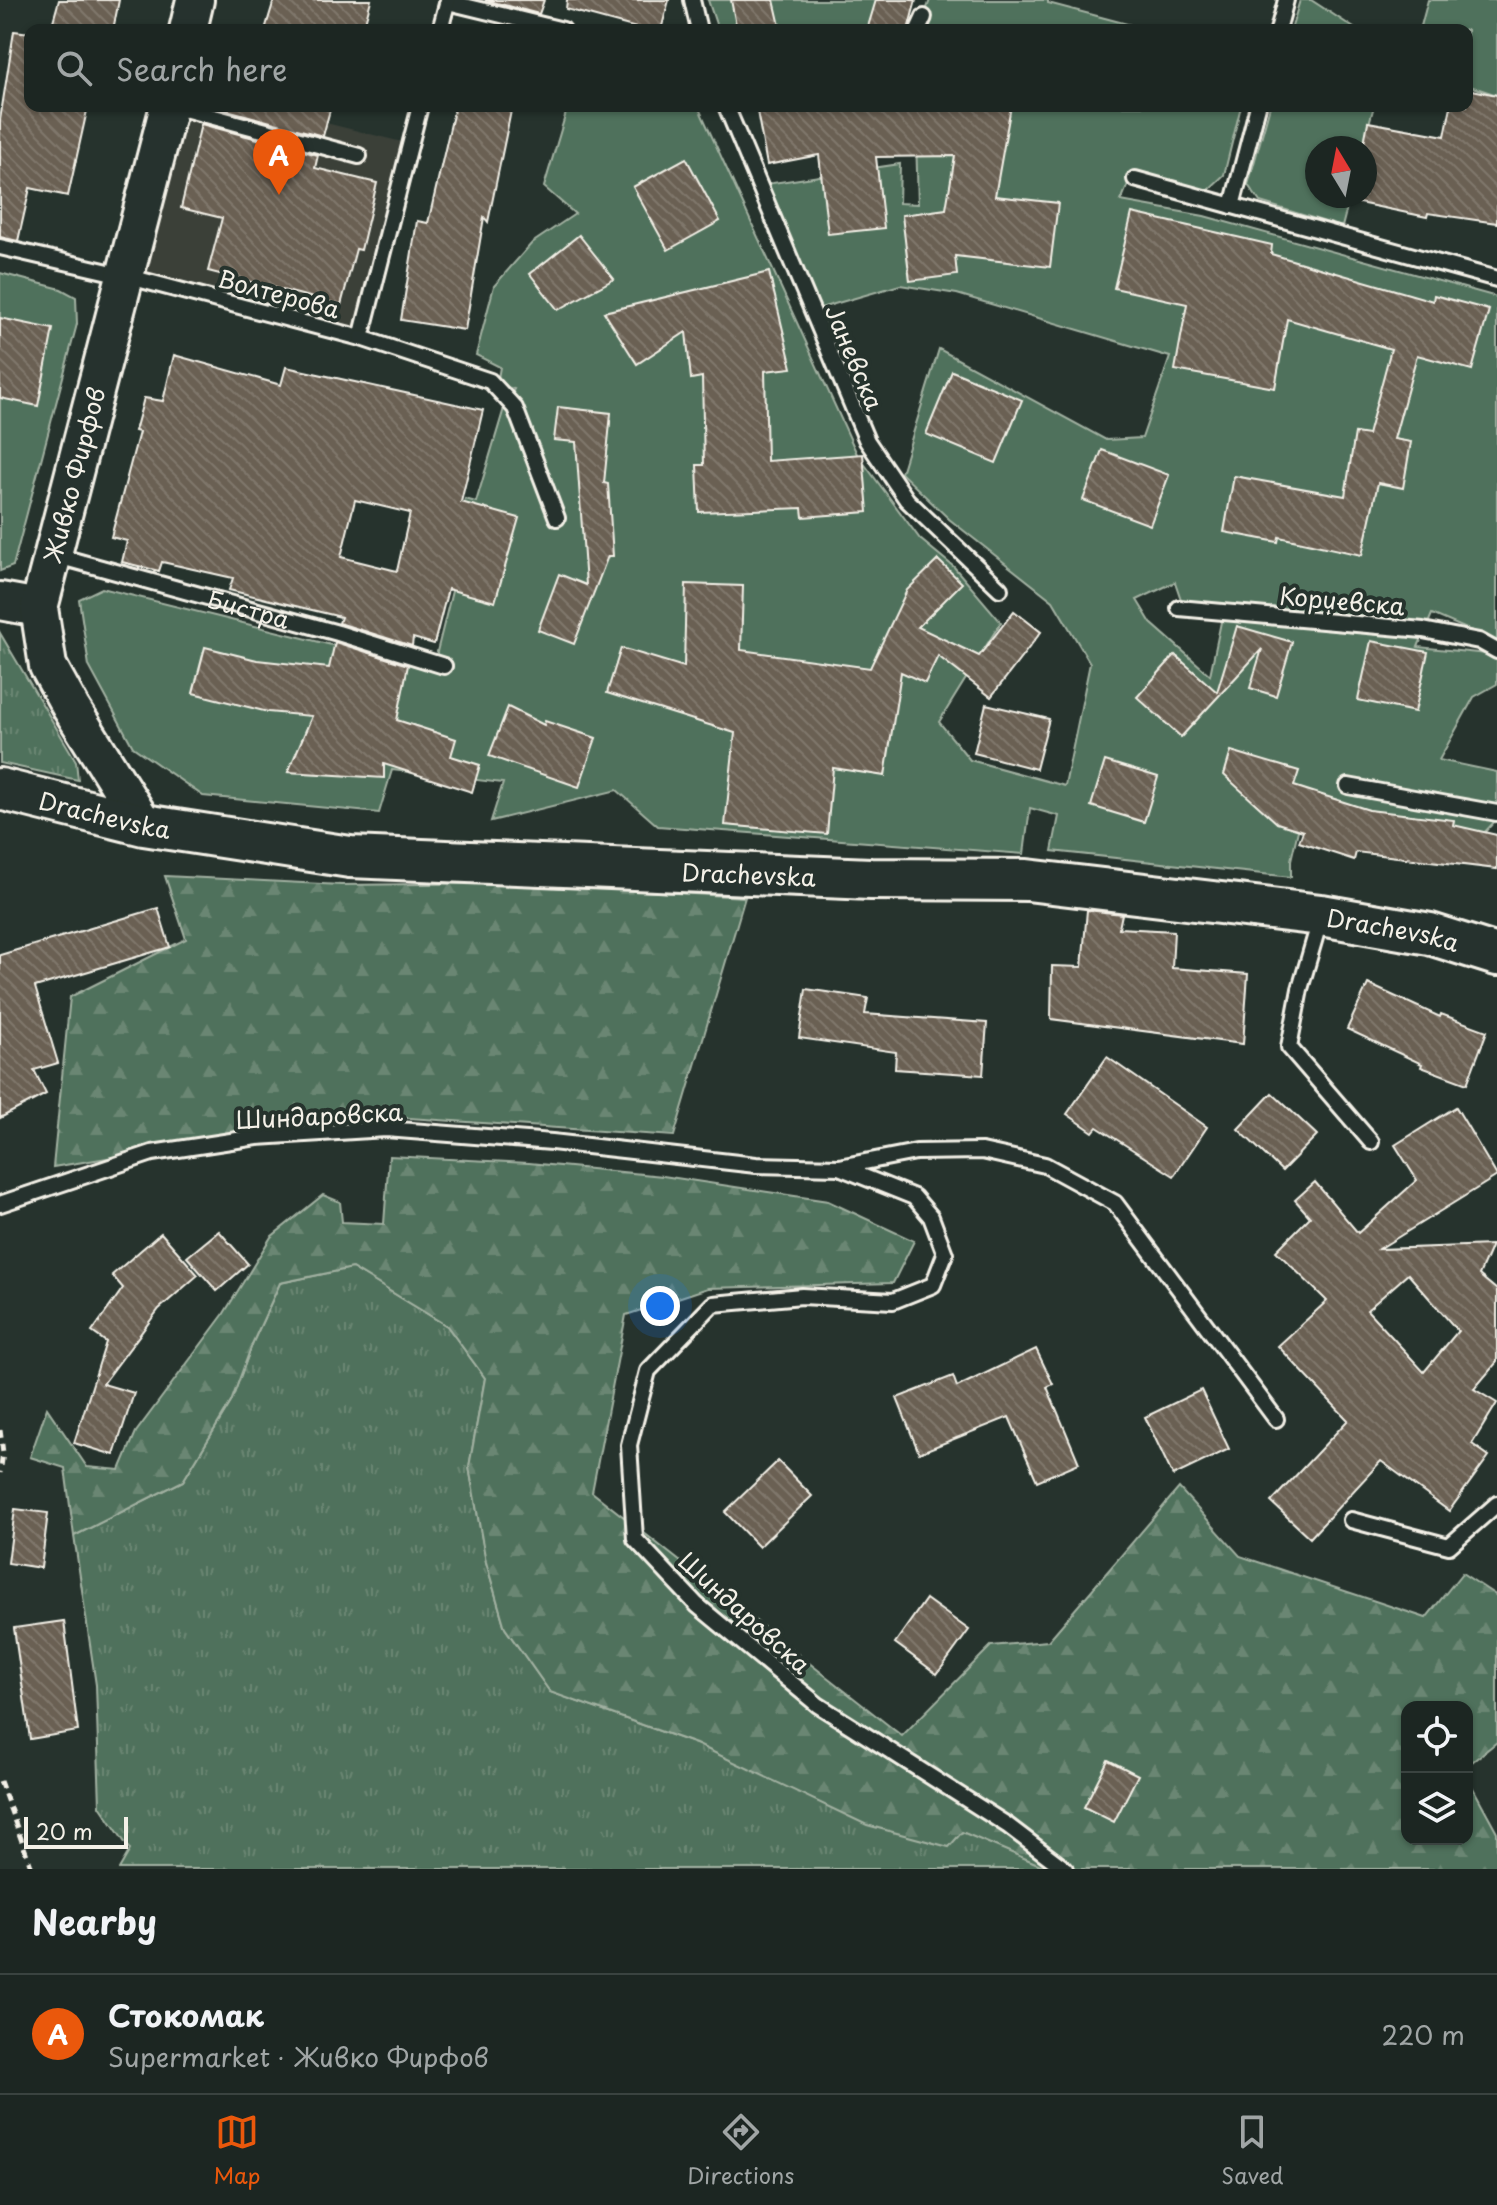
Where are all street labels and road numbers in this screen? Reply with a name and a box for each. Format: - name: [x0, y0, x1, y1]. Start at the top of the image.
- street label: Волтерова: [214, 259, 344, 327]
- street label: Јаневска: [817, 299, 893, 416]
- street label: Живко Фирфов: [33, 383, 114, 567]
- street label: Корџевска: [1278, 577, 1406, 623]
- street label: Бистра: [204, 580, 294, 637]
- street label: Drachevska: [35, 781, 173, 847]
- street label: Drachevska: [681, 853, 817, 895]
- street label: Drachevska: [1324, 898, 1464, 960]
- street label: Шиндаровска: [235, 1093, 404, 1137]
- street label: Шиндаровска: [671, 1543, 819, 1681]

